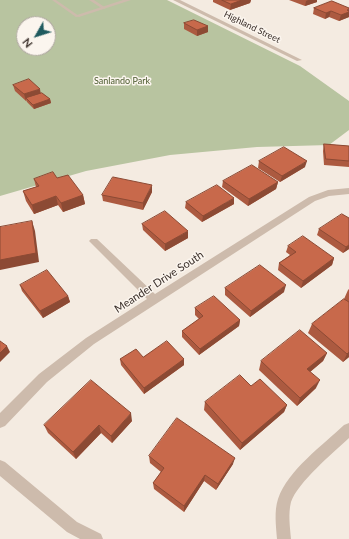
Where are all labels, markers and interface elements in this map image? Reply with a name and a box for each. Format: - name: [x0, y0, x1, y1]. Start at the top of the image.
- street label: Highland Street: [222, 9, 282, 45]
- north arrow: [16, 16, 56, 56]
- text: N: [19, 36, 35, 51]
- park label: Sanlando Park: [94, 76, 150, 86]
- street label: Meander Drive South: [112, 248, 206, 316]

